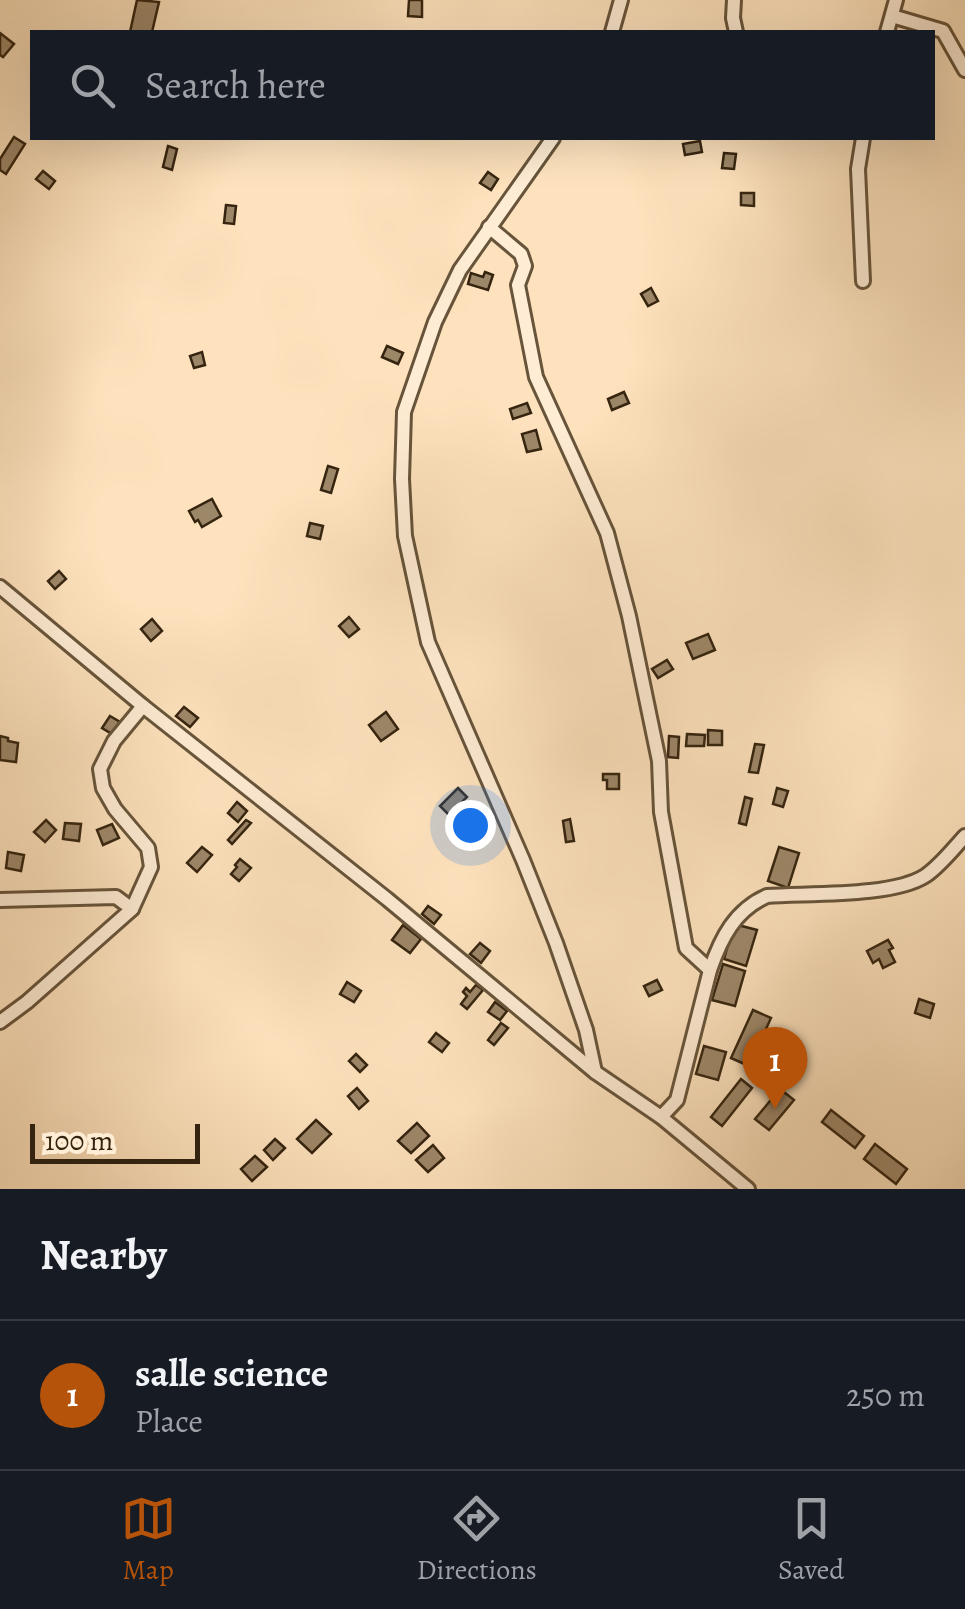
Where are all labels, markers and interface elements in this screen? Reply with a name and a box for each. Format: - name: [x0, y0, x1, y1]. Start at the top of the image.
- search box: [30, 30, 935, 140]
- icon: search: [65, 58, 120, 113]
- text: Search here: [145, 59, 326, 111]
- your location: [445, 800, 496, 851]
- pin: 1: [742, 1026, 808, 1109]
- scale bar: [30, 1119, 200, 1164]
- text: 100 m: [45, 1122, 113, 1160]
- text: Nearby: [40, 1226, 167, 1283]
- text: salle science: [135, 1347, 328, 1399]
- text: 1: [67, 1373, 78, 1417]
- text: 250 m: [846, 1373, 925, 1417]
- text: Place: [135, 1399, 203, 1443]
- tab: Map: [121, 1491, 176, 1589]
- tab: Directions: [417, 1491, 537, 1589]
- tab: Saved: [778, 1491, 844, 1589]

